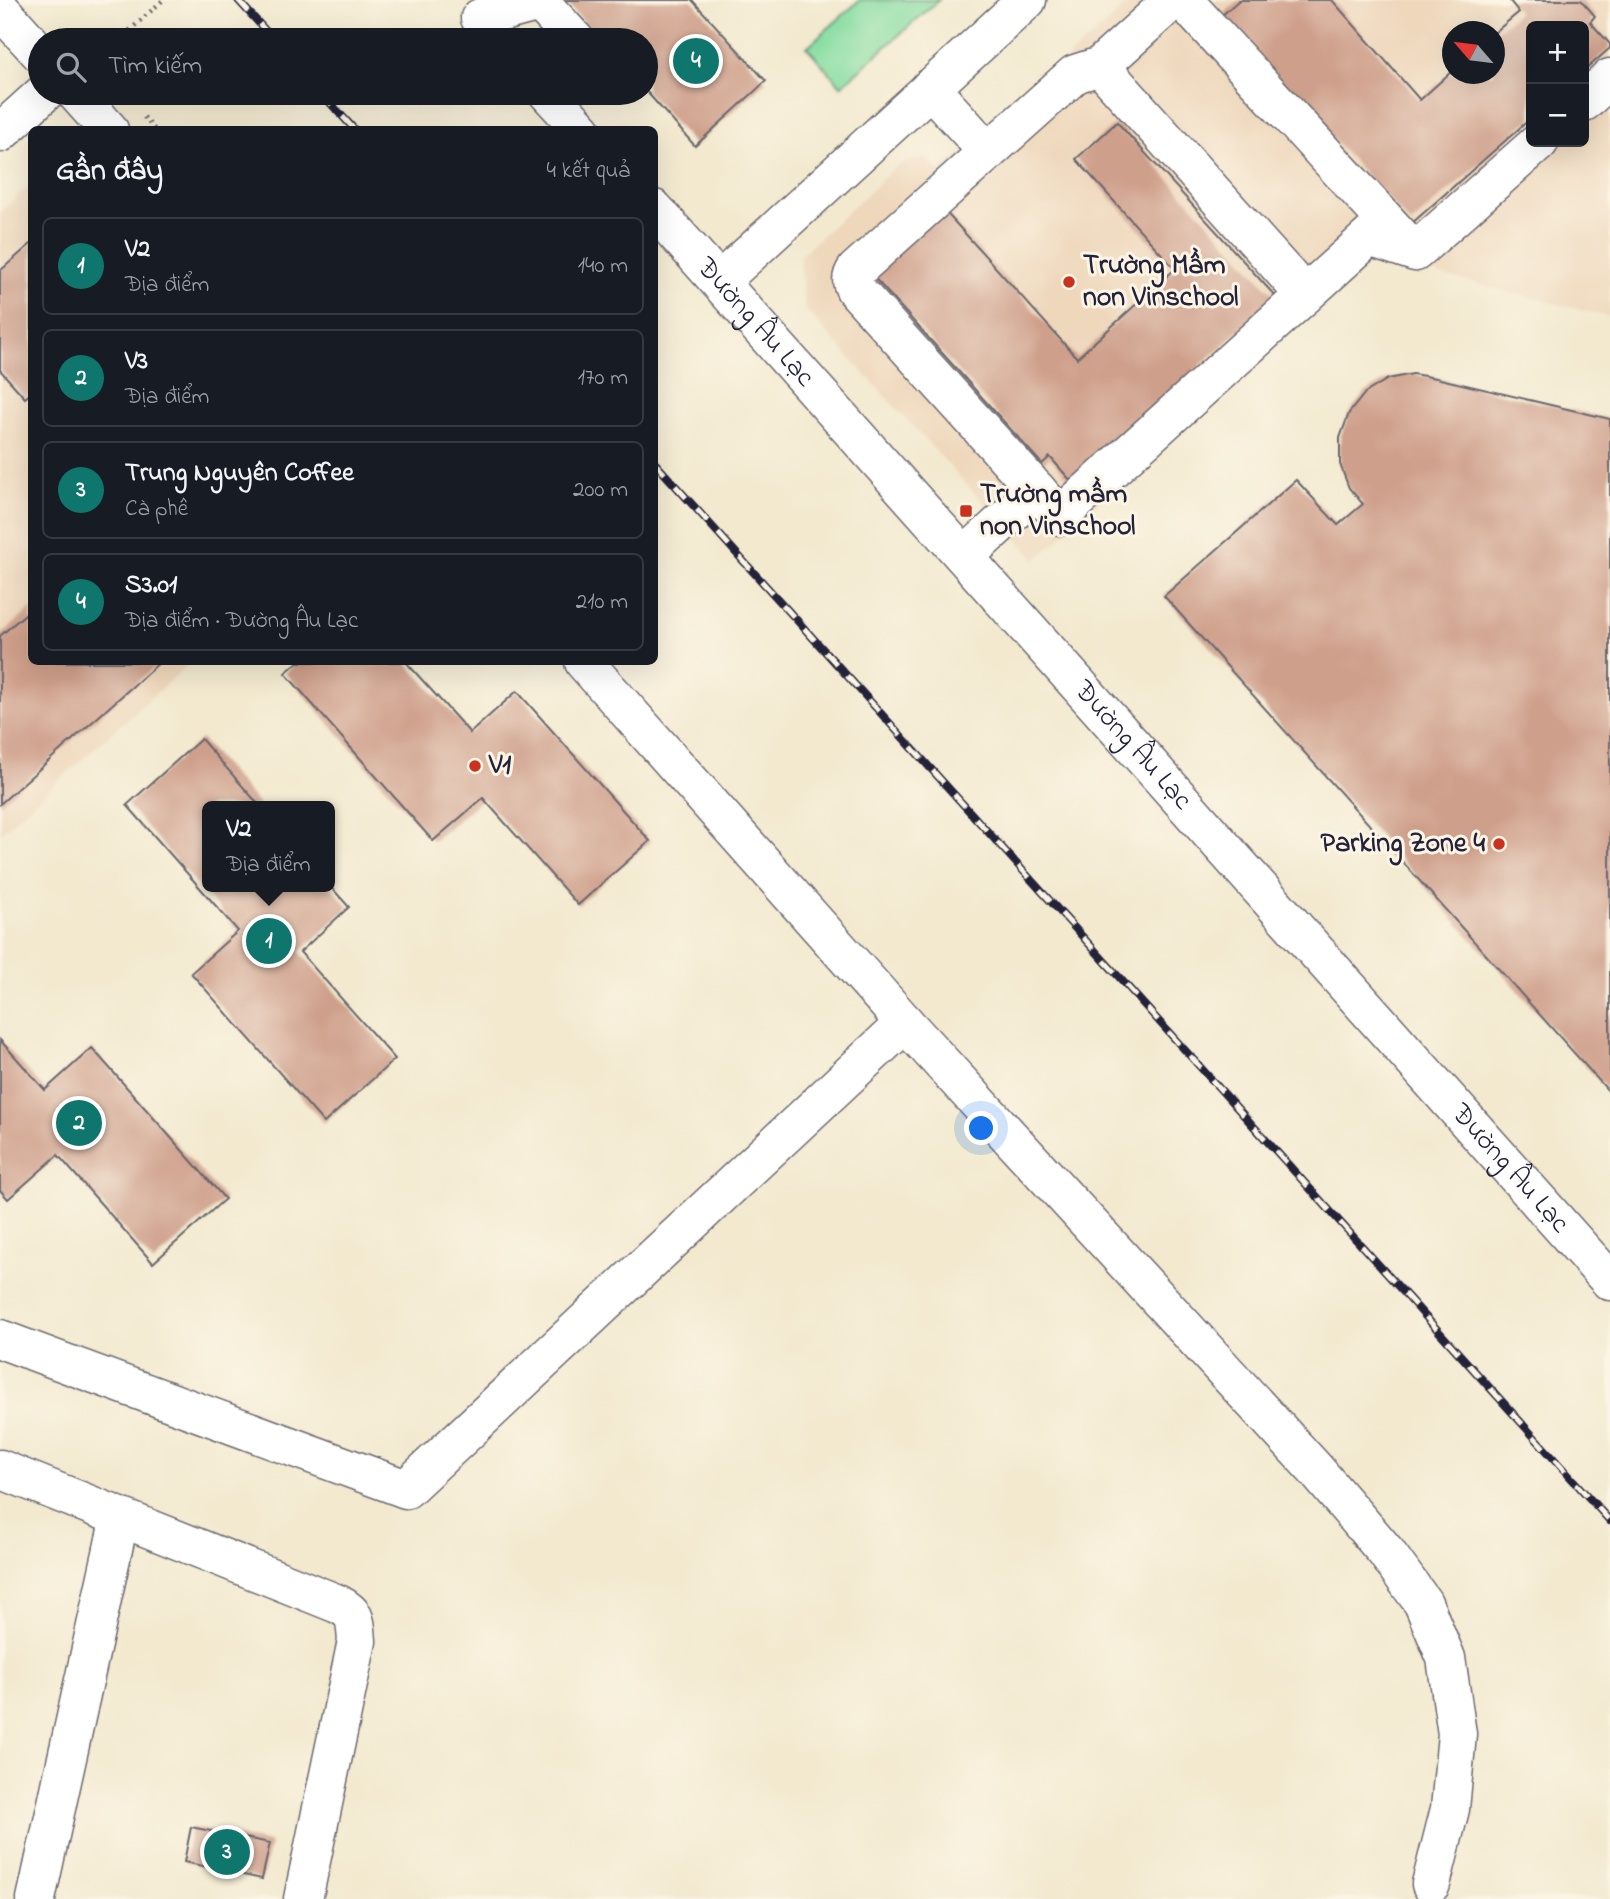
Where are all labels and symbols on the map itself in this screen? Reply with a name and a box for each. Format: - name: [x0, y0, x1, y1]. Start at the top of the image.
- north arrow: [1442, 21, 1505, 84]
- pin: 4: [673, 35, 719, 87]
- place label: Trường Mầm non Vinschool: [1083, 246, 1239, 319]
- street label: Đường Âu Lạc: [686, 248, 824, 397]
- marker: Trường Mầm non Vinschool: [1061, 274, 1077, 290]
- place label: Trường mầm non Vinschool: [980, 475, 1136, 548]
- marker: Trường mầm non Vinschool: [958, 503, 974, 519]
- street label: Đường Âu Lạc: [1063, 671, 1202, 820]
- place label: V1: [488, 746, 511, 787]
- marker: V1: [467, 758, 483, 774]
- place label: Parking Zone 4: [1321, 824, 1485, 866]
- marker: Parking Zone 4: [1491, 836, 1507, 852]
- pin: 1: [246, 915, 292, 967]
- street label: Đường Âu Lạc: [1440, 1094, 1579, 1243]
- pin: 2: [56, 1097, 102, 1149]
- your location: [964, 1111, 998, 1145]
- pin: 3: [204, 1826, 250, 1878]

